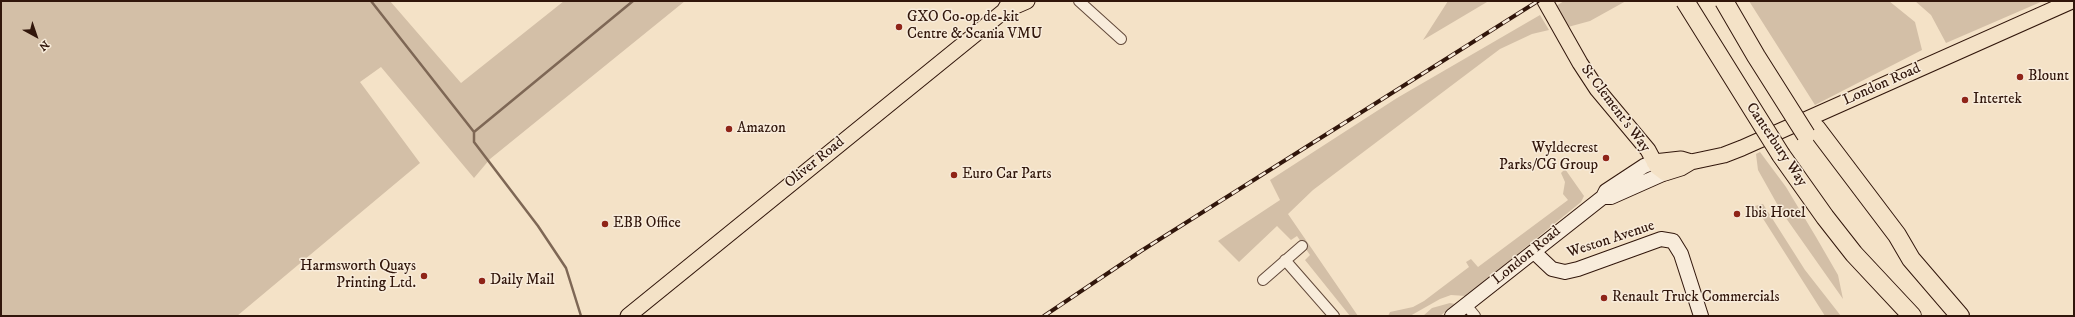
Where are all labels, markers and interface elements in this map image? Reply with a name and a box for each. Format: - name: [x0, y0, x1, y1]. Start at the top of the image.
- place label: GXO Co-op de-kit Centre & Scania VMU: [907, 9, 1042, 44]
- north arrow: [16, 16, 56, 56]
- marker: GXO Co-op de-kit Centre & Scania VMU: [894, 22, 904, 32]
- text: N: [36, 37, 52, 53]
- street label: London Road: [1841, 60, 1923, 110]
- street label: St Clement's Way: [1576, 62, 1654, 156]
- place label: Blount: [2028, 68, 2069, 86]
- marker: Blount: [2015, 72, 2025, 82]
- place label: Intertek: [1973, 91, 2022, 109]
- marker: Intertek: [1960, 95, 1970, 105]
- street label: Canterbury Way: [1741, 100, 1811, 190]
- place label: Amazon: [737, 120, 786, 138]
- marker: Amazon: [724, 124, 734, 134]
- street label: Oliver Road: [782, 134, 848, 192]
- place label: Wyldecrest Parks/CG Group: [1499, 140, 1598, 175]
- marker: Wyldecrest Parks/CG Group: [1601, 153, 1611, 163]
- place label: Euro Car Parts: [962, 166, 1052, 184]
- marker: Euro Car Parts: [949, 170, 959, 180]
- place label: Ibis Hotel: [1745, 205, 1805, 223]
- marker: Ibis Hotel: [1732, 209, 1742, 219]
- place label: EBB Office: [613, 215, 681, 233]
- street label: Weston Avenue: [1565, 217, 1657, 263]
- marker: EBB Office: [600, 219, 610, 229]
- street label: London Road: [1489, 223, 1565, 289]
- place label: Harmsworth Quays Printing Ltd.: [300, 258, 416, 293]
- marker: Harmsworth Quays Printing Ltd.: [419, 271, 429, 281]
- place label: Daily Mail: [490, 272, 555, 290]
- marker: Daily Mail: [477, 276, 487, 286]
- place label: Renault Truck Commercials: [1612, 289, 1780, 307]
- marker: Renault Truck Commercials: [1599, 293, 1609, 303]

